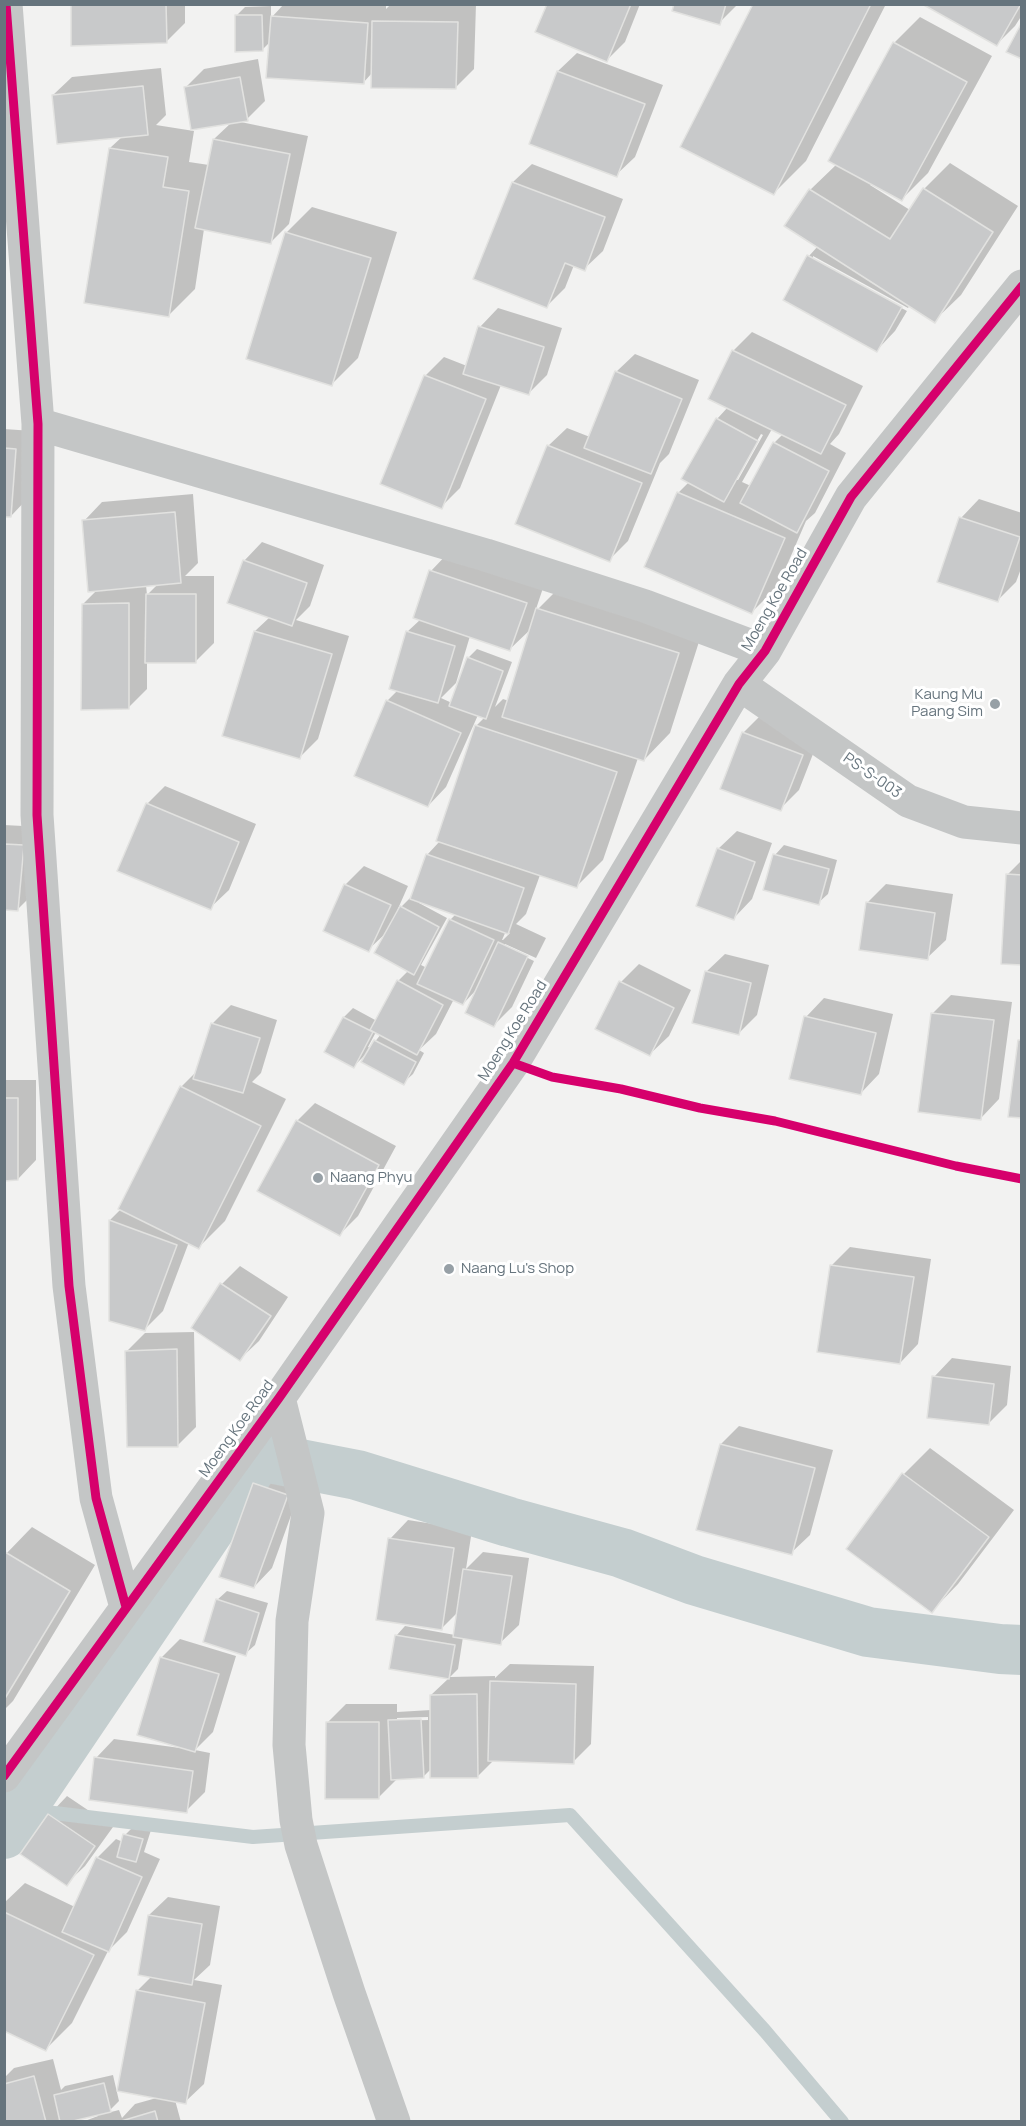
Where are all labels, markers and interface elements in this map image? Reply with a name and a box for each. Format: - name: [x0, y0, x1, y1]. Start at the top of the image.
- street label: Moeng Koe Road: [738, 546, 812, 654]
- place label: Kaung Mu Paang Sim: [911, 686, 983, 721]
- marker: Kaung Mu Paang Sim: [988, 697, 1002, 711]
- street label: PS-S-003: [839, 749, 905, 803]
- street label: Moeng Koe Road: [475, 977, 551, 1085]
- place label: Naang Phyu: [330, 1169, 413, 1187]
- marker: Naang Phyu: [311, 1171, 325, 1185]
- place label: Naang Lu's Shop: [461, 1260, 574, 1278]
- marker: Naang Lu's Shop: [442, 1262, 456, 1276]
- street label: Moeng Koe Road: [196, 1377, 278, 1481]

